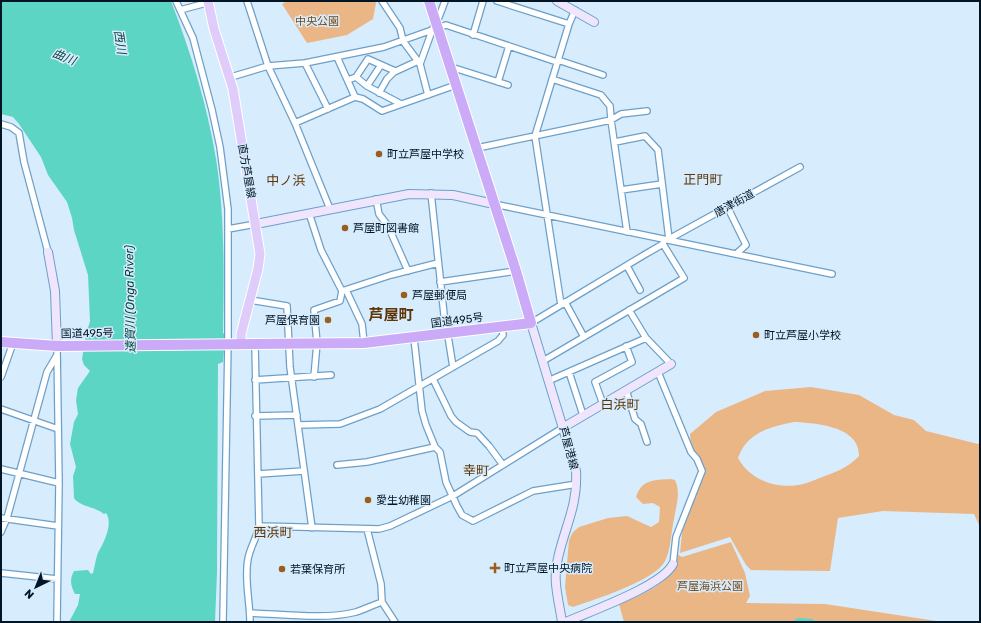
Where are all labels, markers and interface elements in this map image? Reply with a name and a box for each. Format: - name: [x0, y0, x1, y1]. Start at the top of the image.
- park label: 中央公園: [295, 15, 339, 28]
- water label: 西川: [111, 29, 129, 57]
- water label: 曲川: [50, 46, 80, 69]
- street label: 直方芦屋線: [235, 143, 258, 199]
- place label: 町立芦屋中学校: [387, 148, 464, 161]
- marker: 町立芦屋中学校: [374, 149, 384, 159]
- district label: 正門町: [683, 172, 723, 187]
- district label: 中ノ浜: [266, 173, 306, 188]
- street label: 唐津街道: [712, 187, 757, 220]
- place label: 芦屋町図書館: [353, 222, 419, 235]
- marker: 芦屋町図書館: [340, 223, 350, 233]
- water label: 遠賀川 (Onga River): [122, 245, 138, 353]
- place label: 芦屋郵便局: [412, 289, 467, 302]
- marker: 芦屋郵便局: [399, 290, 409, 300]
- district label: 芦屋町: [368, 306, 414, 324]
- street label: 国道495号: [430, 311, 484, 330]
- place label: 芦屋保育園: [265, 314, 320, 327]
- marker: 芦屋保育園: [323, 315, 333, 325]
- street label: 国道495号: [60, 327, 114, 340]
- place label: 町立芦屋小学校: [764, 329, 841, 342]
- marker: 町立芦屋小学校: [751, 330, 761, 340]
- district label: 白浜町: [600, 397, 640, 412]
- street label: 芦屋港線: [557, 425, 580, 471]
- district label: 幸町: [463, 463, 489, 478]
- place label: 愛生幼稚園: [376, 494, 431, 507]
- marker: 愛生幼稚園: [363, 495, 373, 505]
- district label: 西浜町: [253, 525, 293, 540]
- marker: 町立芦屋中央病院: [489, 562, 501, 574]
- place label: 町立芦屋中央病院: [504, 562, 592, 575]
- place label: 若葉保育所: [290, 563, 346, 576]
- marker: 若葉保育所: [277, 564, 287, 574]
- north arrow: [16, 567, 56, 607]
- park label: 芦屋海浜公園: [677, 580, 743, 593]
- text: N: [22, 586, 37, 601]

